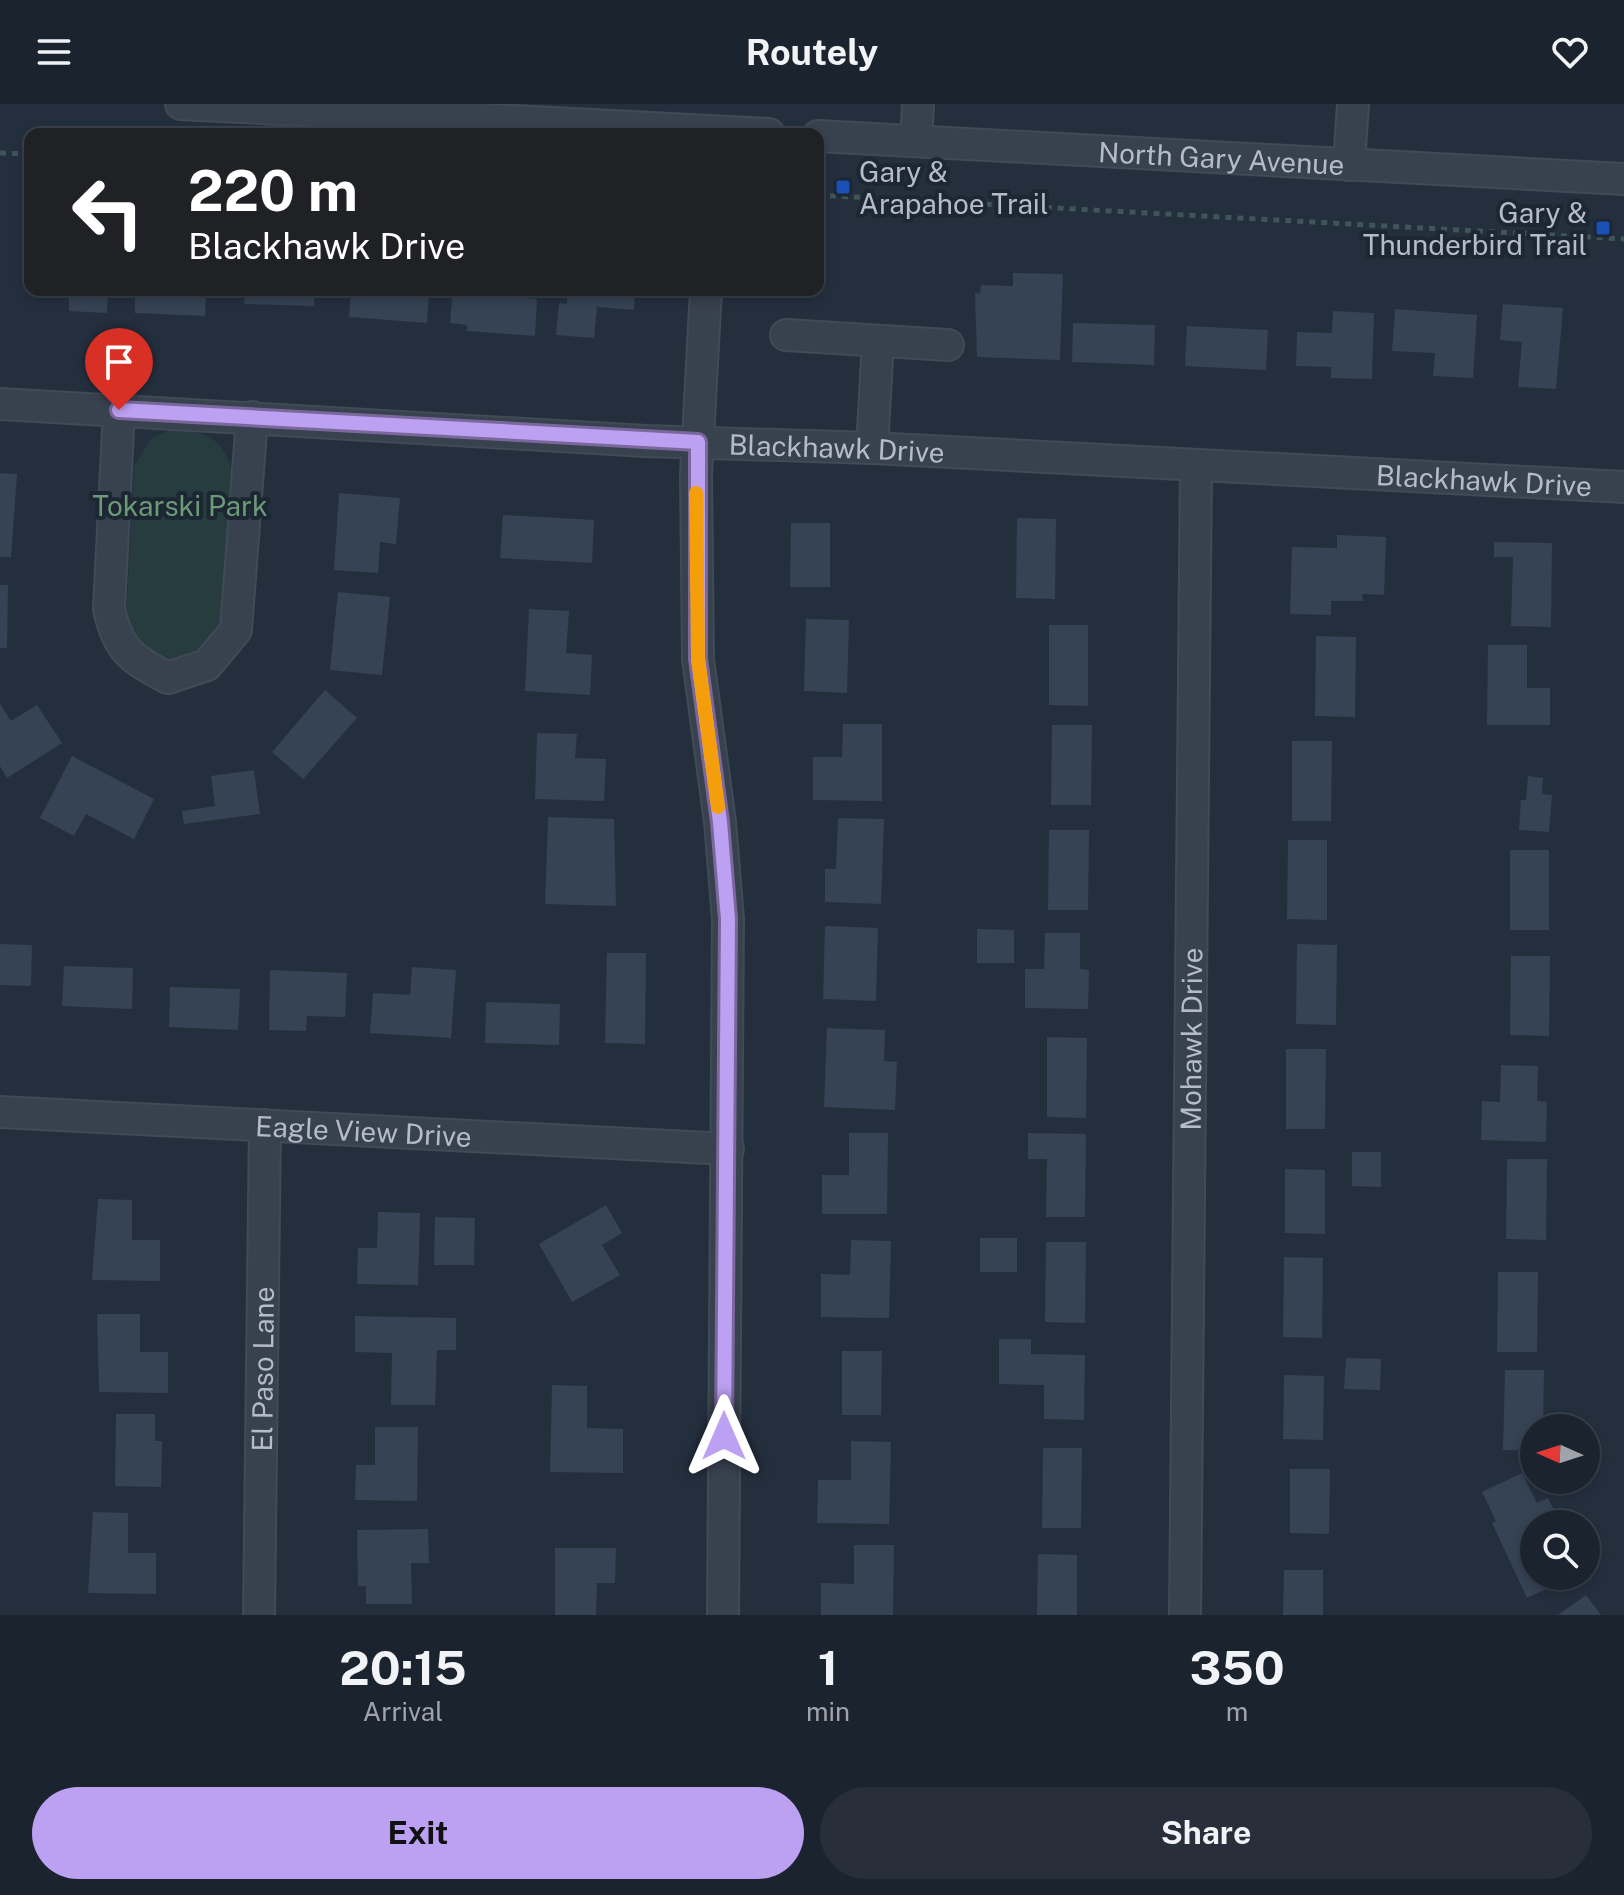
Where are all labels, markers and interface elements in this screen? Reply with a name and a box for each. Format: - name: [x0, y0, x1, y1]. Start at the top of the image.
- icon: menu: [32, 30, 76, 74]
- icon: heart: [1548, 30, 1592, 74]
- text: Routely: [746, 31, 878, 73]
- street label: North Gary Avenue: [1097, 134, 1345, 181]
- place label: Gary & Arapahoe Trail: [859, 155, 1048, 220]
- text: 220 m: [188, 158, 358, 224]
- icon: left: [56, 160, 160, 264]
- marker: Gary & Arapahoe Trail: [834, 178, 852, 196]
- place label: Gary & Thunderbird Trail: [1363, 196, 1587, 261]
- marker: Gary & Thunderbird Trail: [1594, 219, 1612, 237]
- text: Blackhawk Drive: [188, 225, 466, 267]
- pin: [85, 328, 153, 410]
- icon: arrive: [97, 340, 141, 384]
- street label: Blackhawk Drive: [728, 427, 946, 468]
- street label: Blackhawk Drive: [1375, 458, 1593, 502]
- park label: Tokarski Park: [92, 489, 268, 522]
- street label: Mohawk Drive: [1173, 947, 1208, 1131]
- street label: Eagle View Drive: [254, 1108, 473, 1152]
- street label: El Paso Lane: [245, 1286, 280, 1452]
- position arrow: [682, 1394, 766, 1478]
- north arrow: [1520, 1414, 1600, 1494]
- map controls: [1520, 1414, 1600, 1590]
- button: search: [1520, 1510, 1600, 1590]
- text: 20:15: [339, 1639, 467, 1696]
- text: 1: [818, 1639, 838, 1696]
- text: 350: [1189, 1639, 1285, 1696]
- text: Arrival: [363, 1696, 443, 1727]
- text: min: [806, 1696, 850, 1727]
- text: m: [1226, 1696, 1248, 1727]
- button: Exit: [32, 1787, 804, 1879]
- button: Share: [820, 1787, 1592, 1879]

